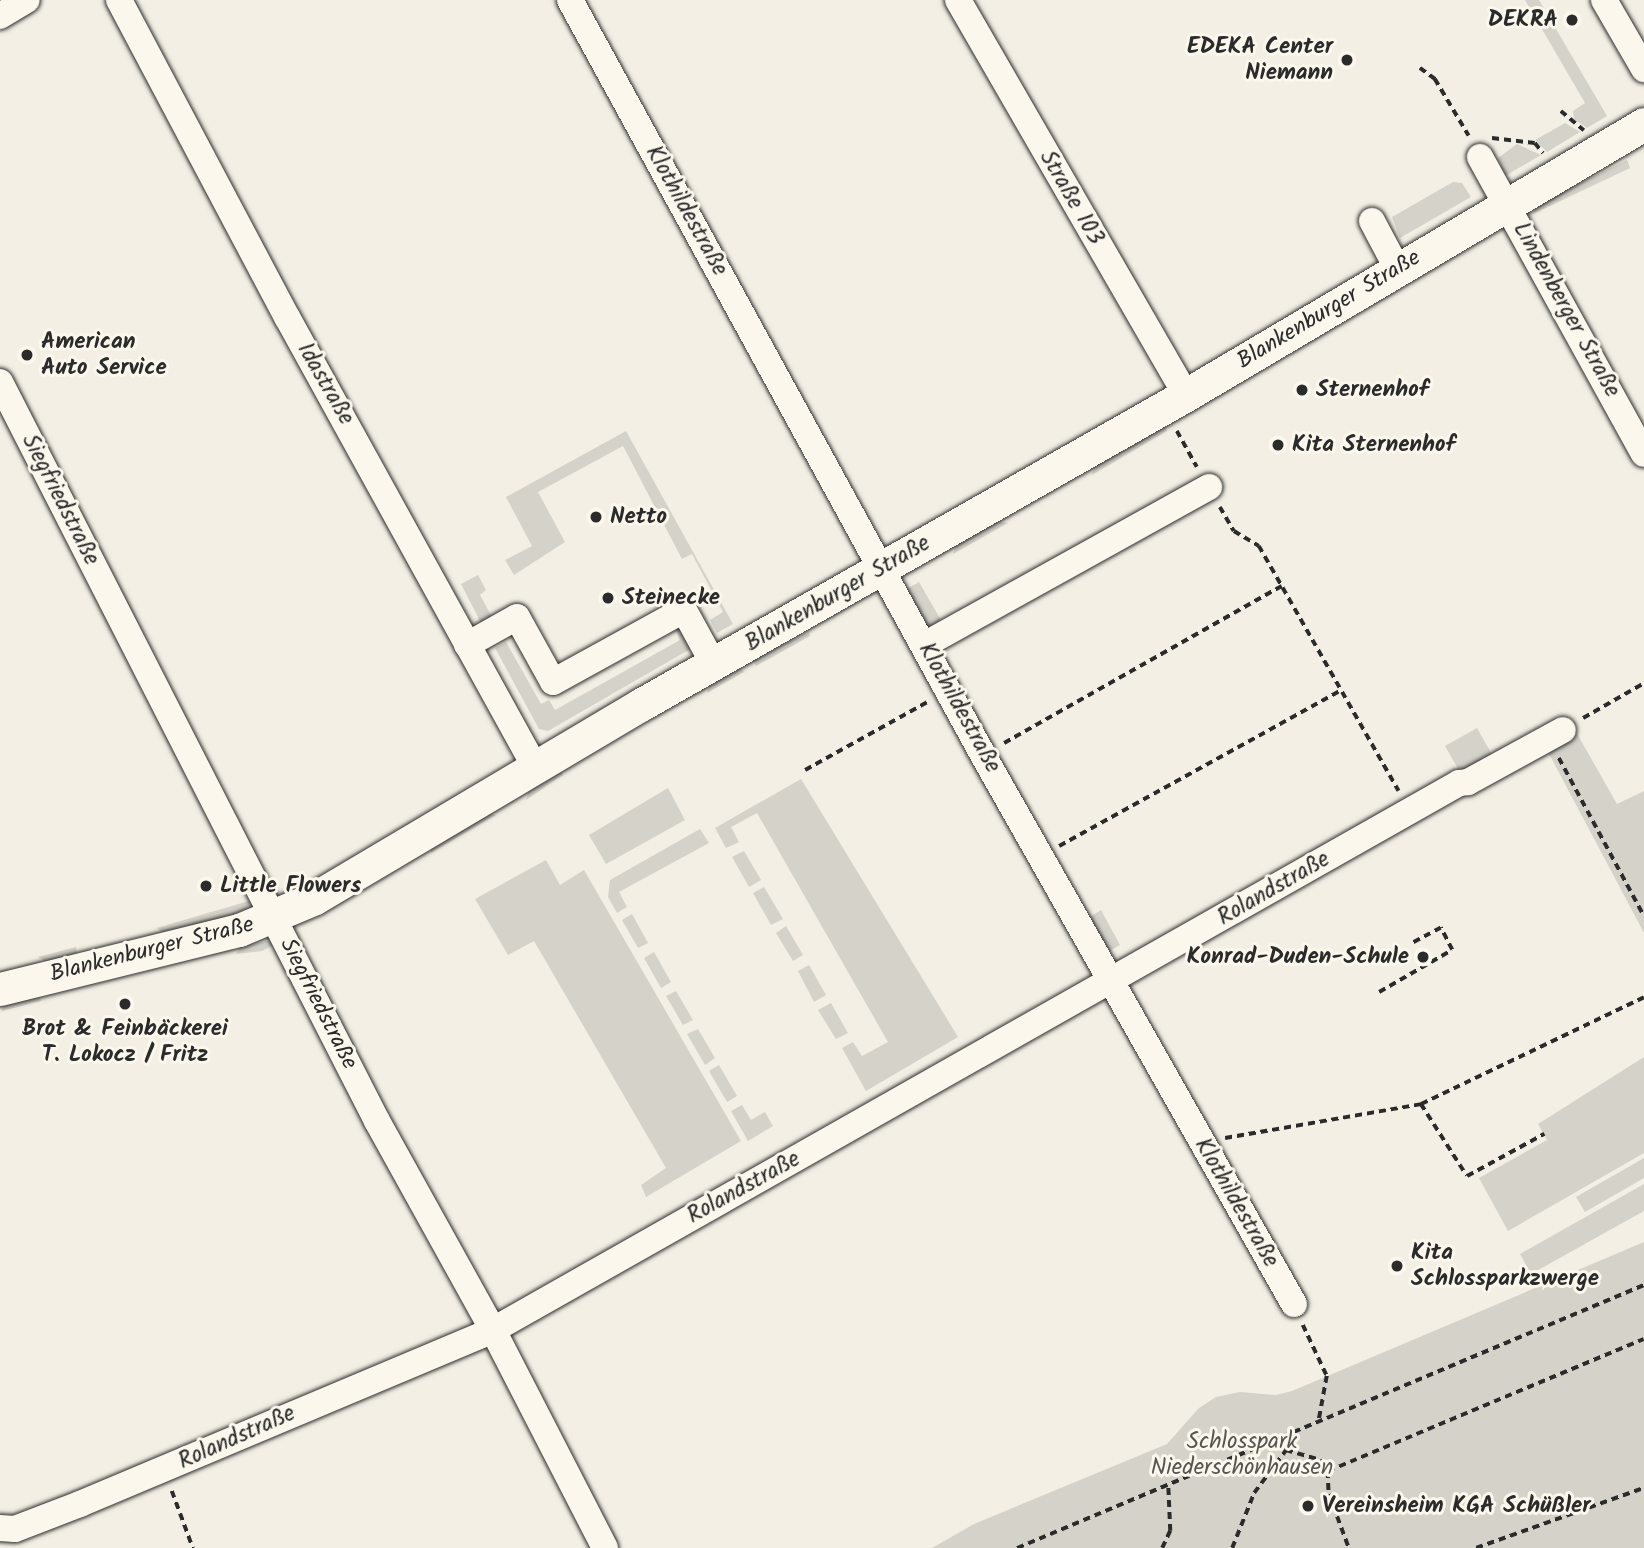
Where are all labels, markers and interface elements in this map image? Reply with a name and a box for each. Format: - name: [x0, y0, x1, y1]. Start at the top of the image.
- place label: DEKRA: [1488, 6, 1558, 34]
- marker: DEKRA: [1564, 12, 1580, 28]
- place label: EDEKA Center Niemann: [1187, 33, 1333, 87]
- marker: EDEKA Center Niemann: [1339, 52, 1355, 68]
- street label: Klothildestraße: [639, 141, 733, 281]
- street label: Straße 103: [1033, 146, 1109, 250]
- street label: Lindenberger Straße: [1506, 218, 1626, 402]
- street label: Blankenburger Straße: [1232, 244, 1426, 376]
- place label: American Auto Service: [41, 328, 167, 382]
- street label: Idastraße: [290, 338, 360, 430]
- marker: American Auto Service: [19, 347, 35, 363]
- place label: Sternenhof: [1316, 376, 1429, 404]
- marker: Sternenhof: [1294, 382, 1310, 398]
- street label: Siegfriedstraße: [15, 430, 105, 570]
- place label: Kita Sternenhof: [1292, 431, 1456, 459]
- marker: Kita Sternenhof: [1270, 437, 1286, 453]
- place label: Netto: [610, 503, 667, 531]
- marker: Netto: [588, 509, 604, 525]
- street label: Blankenburger Straße: [741, 530, 935, 658]
- place label: Steinecke: [622, 584, 720, 612]
- marker: Steinecke: [600, 590, 616, 606]
- street label: Klothildestraße: [912, 638, 1006, 778]
- street label: Rolandstraße: [1213, 846, 1335, 932]
- place label: Little Flowers: [220, 872, 361, 900]
- marker: Little Flowers: [198, 878, 214, 894]
- street label: Blankenburger Straße: [47, 911, 257, 989]
- street label: Siegfriedstraße: [273, 934, 363, 1074]
- place label: Konrad-Duden-Schule: [1187, 943, 1409, 971]
- marker: Konrad-Duden-Schule: [1415, 949, 1431, 965]
- marker: Brot & Feinbäckerei T. Lokocz / Fritz: [117, 996, 133, 1012]
- place label: Brot & Feinbäckerei T. Lokocz / Fritz: [22, 1015, 228, 1069]
- street label: Klothildestraße: [1188, 1133, 1284, 1273]
- street label: Rolandstraße: [683, 1146, 805, 1230]
- place label: Kita Schlossparkzwerge: [1411, 1239, 1599, 1293]
- marker: Kita Schlossparkzwerge: [1389, 1258, 1405, 1274]
- street label: Rolandstraße: [174, 1400, 300, 1476]
- park label: Schlosspark Niederschönhausen: [1151, 1428, 1333, 1482]
- place label: Vereinsheim KGA Schüßler: [1322, 1492, 1591, 1520]
- marker: Vereinsheim KGA Schüßler: [1300, 1498, 1316, 1514]

